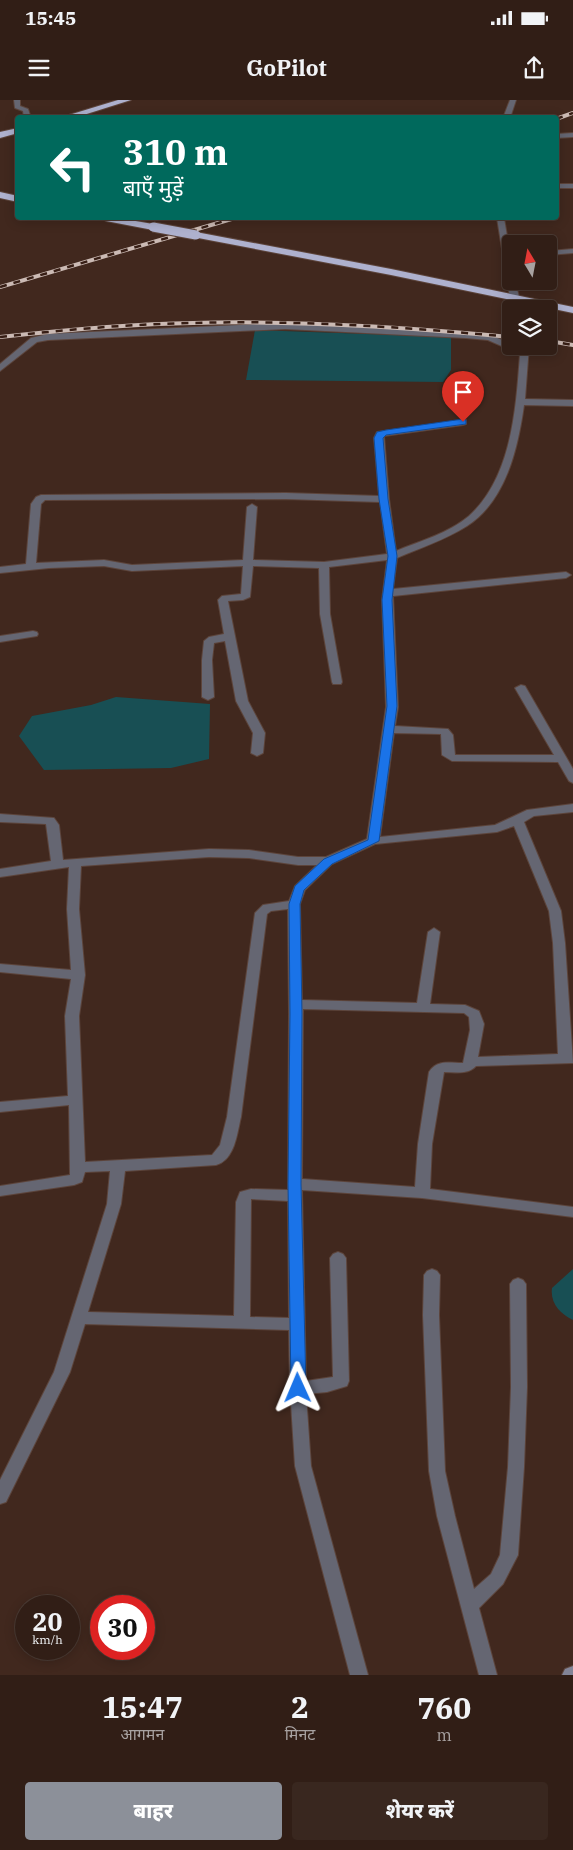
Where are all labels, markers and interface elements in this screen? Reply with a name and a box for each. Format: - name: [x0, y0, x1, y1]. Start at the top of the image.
- text: 15:45: [25, 6, 76, 30]
- text: GoPilot: [246, 53, 327, 82]
- icon: menu: [25, 54, 53, 82]
- icon: share: [520, 54, 548, 82]
- text: 310 m: [123, 129, 228, 175]
- icon: left: [40, 135, 105, 200]
- text: बाएँ मुड़ें: [123, 173, 183, 202]
- north arrow: [502, 235, 558, 290]
- map controls: [502, 235, 557, 355]
- button: layers: [502, 300, 557, 355]
- pin: [442, 371, 484, 422]
- icon: arrive: [449, 378, 477, 406]
- position arrow: [271, 1361, 323, 1413]
- speed limit sign: 30: [90, 1595, 155, 1660]
- text: 20: [32, 1605, 63, 1638]
- text: km/h: [32, 1632, 63, 1647]
- text: 15:47: [102, 1687, 183, 1726]
- text: 2: [291, 1687, 309, 1726]
- text: 760: [417, 1688, 471, 1727]
- text: आगमन: [120, 1724, 164, 1744]
- text: मिनट: [285, 1724, 315, 1744]
- text: m: [437, 1725, 452, 1745]
- button: बाहर: [25, 1782, 282, 1840]
- button: शेयर करें: [292, 1782, 548, 1840]

